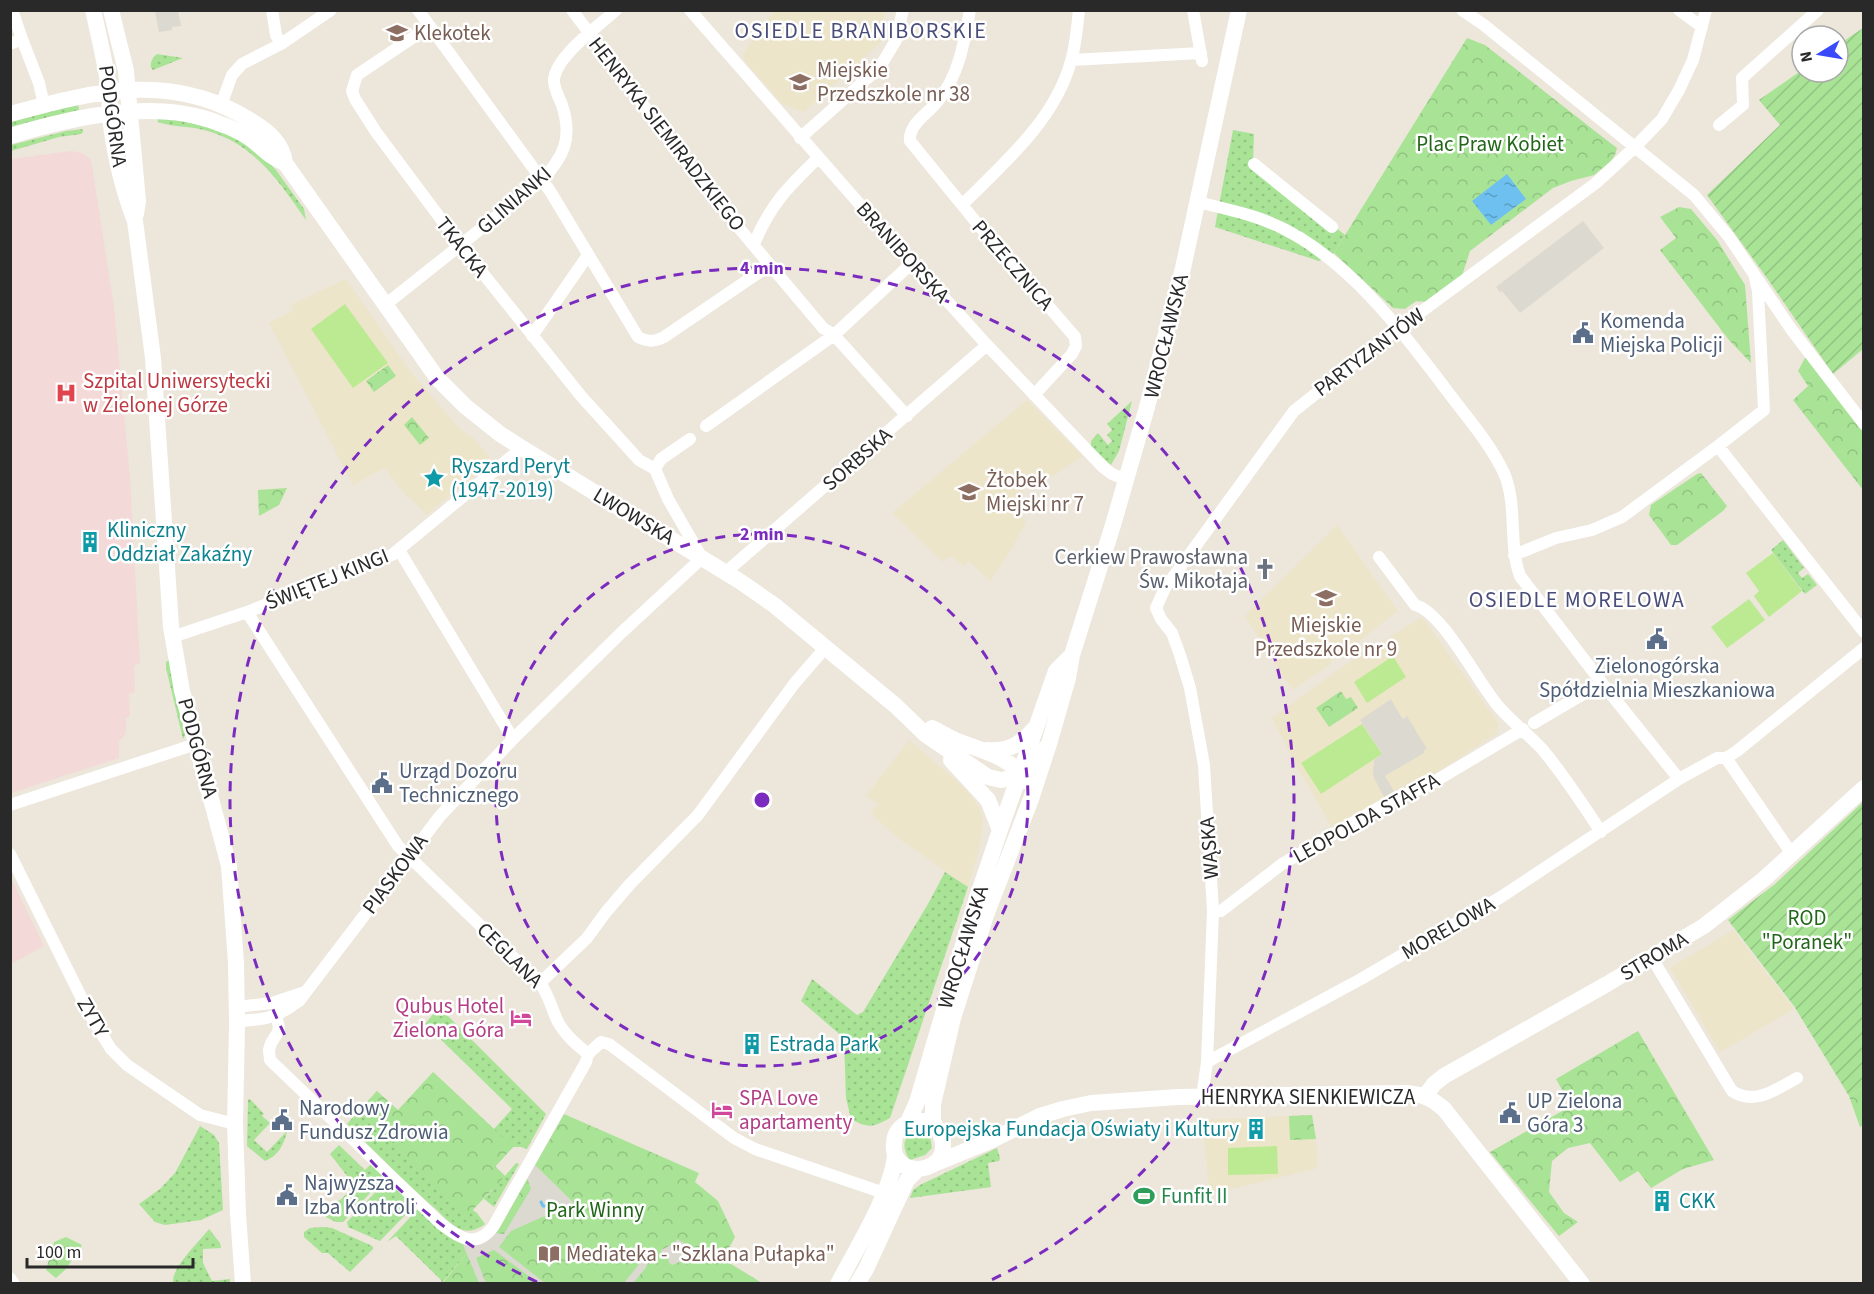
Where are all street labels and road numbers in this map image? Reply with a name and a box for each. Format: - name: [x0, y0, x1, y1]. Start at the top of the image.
- street label: HENRYKA SIEMIRADZKIEGO: [582, 31, 752, 237]
- street label: PODGÓRNA: [91, 63, 135, 169]
- street label: GLINIANKI: [470, 159, 558, 241]
- street label: BRANIBORSKA: [849, 195, 957, 310]
- street label: TKACKA: [429, 210, 496, 284]
- street label: PRZECZNICA: [965, 213, 1061, 317]
- street label: WROCŁAWSKA: [1136, 270, 1196, 401]
- street label: PARTYZANTÓW: [1307, 300, 1431, 404]
- street label: SORBSKA: [816, 420, 899, 498]
- street label: LWOWSKA: [588, 480, 681, 552]
- street label: ŚWIĘTEJ KINGI: [261, 541, 393, 617]
- street label: PODGÓRNA: [170, 695, 226, 802]
- street label: LEOPOLDA STAFFA: [1287, 765, 1445, 871]
- street label: WĄSKA: [1192, 815, 1226, 880]
- street label: PIASKOWA: [355, 827, 435, 920]
- street label: WROCŁAWSKA: [930, 881, 996, 1012]
- street label: MORELOWA: [1396, 889, 1501, 967]
- street label: CEGLANA: [470, 915, 550, 995]
- street label: STROMA: [1614, 924, 1694, 988]
- street label: ZYTY: [70, 991, 117, 1043]
- street label: HENRYKA SIENKIEWICZA: [1201, 1082, 1416, 1112]

